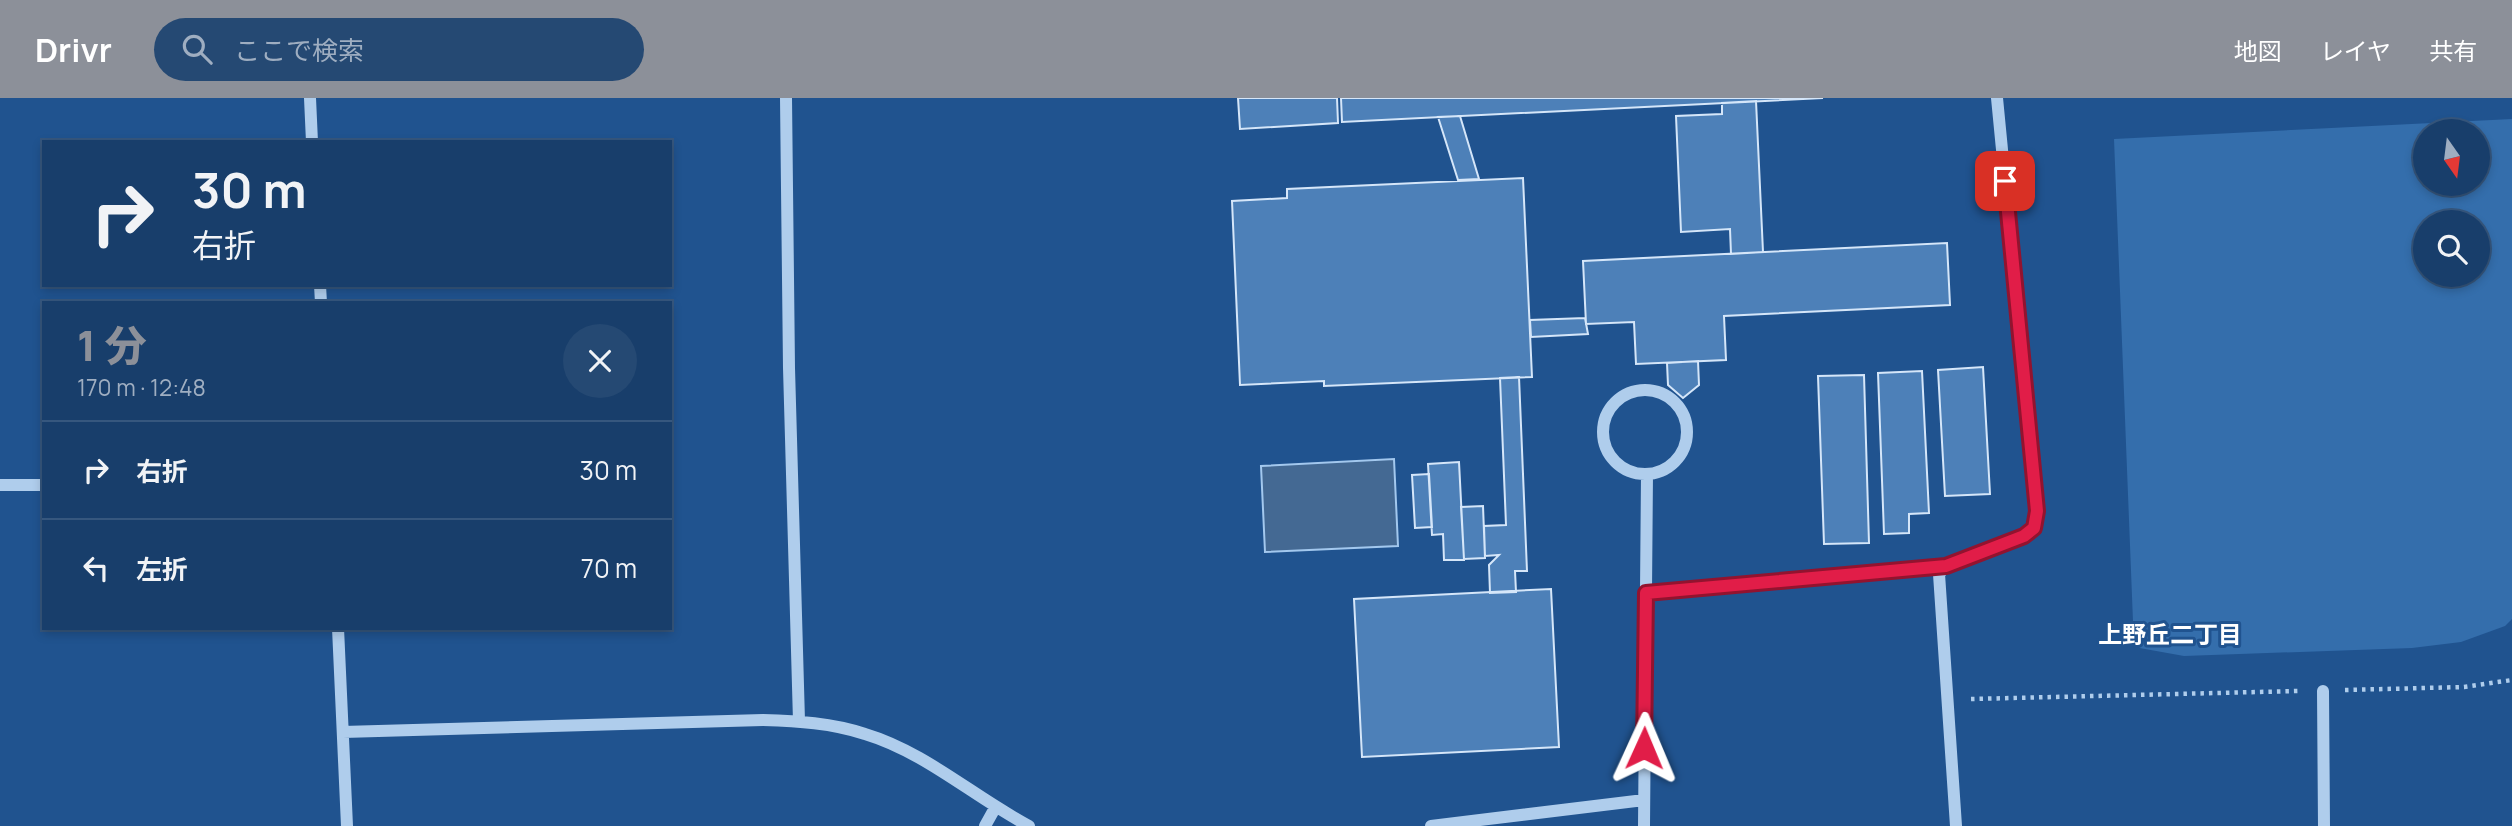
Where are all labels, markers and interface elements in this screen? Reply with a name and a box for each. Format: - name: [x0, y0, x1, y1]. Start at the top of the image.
- search box: [154, 18, 644, 81]
- text: Drivr: [35, 27, 112, 72]
- icon: search: [178, 30, 216, 68]
- text: ここで検索: [234, 32, 364, 68]
- text: 地図: [2234, 34, 2282, 67]
- text: レイヤ: [2320, 34, 2391, 67]
- text: 共有: [2429, 34, 2477, 67]
- north arrow: [2413, 119, 2490, 196]
- map controls: [2413, 119, 2490, 287]
- pin: [1975, 151, 2035, 211]
- text: 30 m: [192, 156, 307, 223]
- icon: arrive: [1986, 162, 2024, 200]
- icon: right: [77, 168, 168, 259]
- button: search: [2413, 210, 2490, 287]
- text: 右折: [192, 223, 256, 267]
- text: 1 分: [77, 316, 146, 374]
- button: close: [563, 324, 637, 398]
- text: 170 m · 12:48: [77, 371, 206, 403]
- icon: right: [77, 451, 115, 489]
- text: 30 m: [580, 452, 637, 488]
- text: 右折: [136, 453, 188, 489]
- icon: left: [77, 549, 115, 587]
- text: 70 m: [581, 550, 637, 586]
- text: 左折: [136, 551, 188, 587]
- district label: 上野丘二丁目: [2098, 617, 2242, 650]
- position arrow: [1607, 711, 1681, 785]

